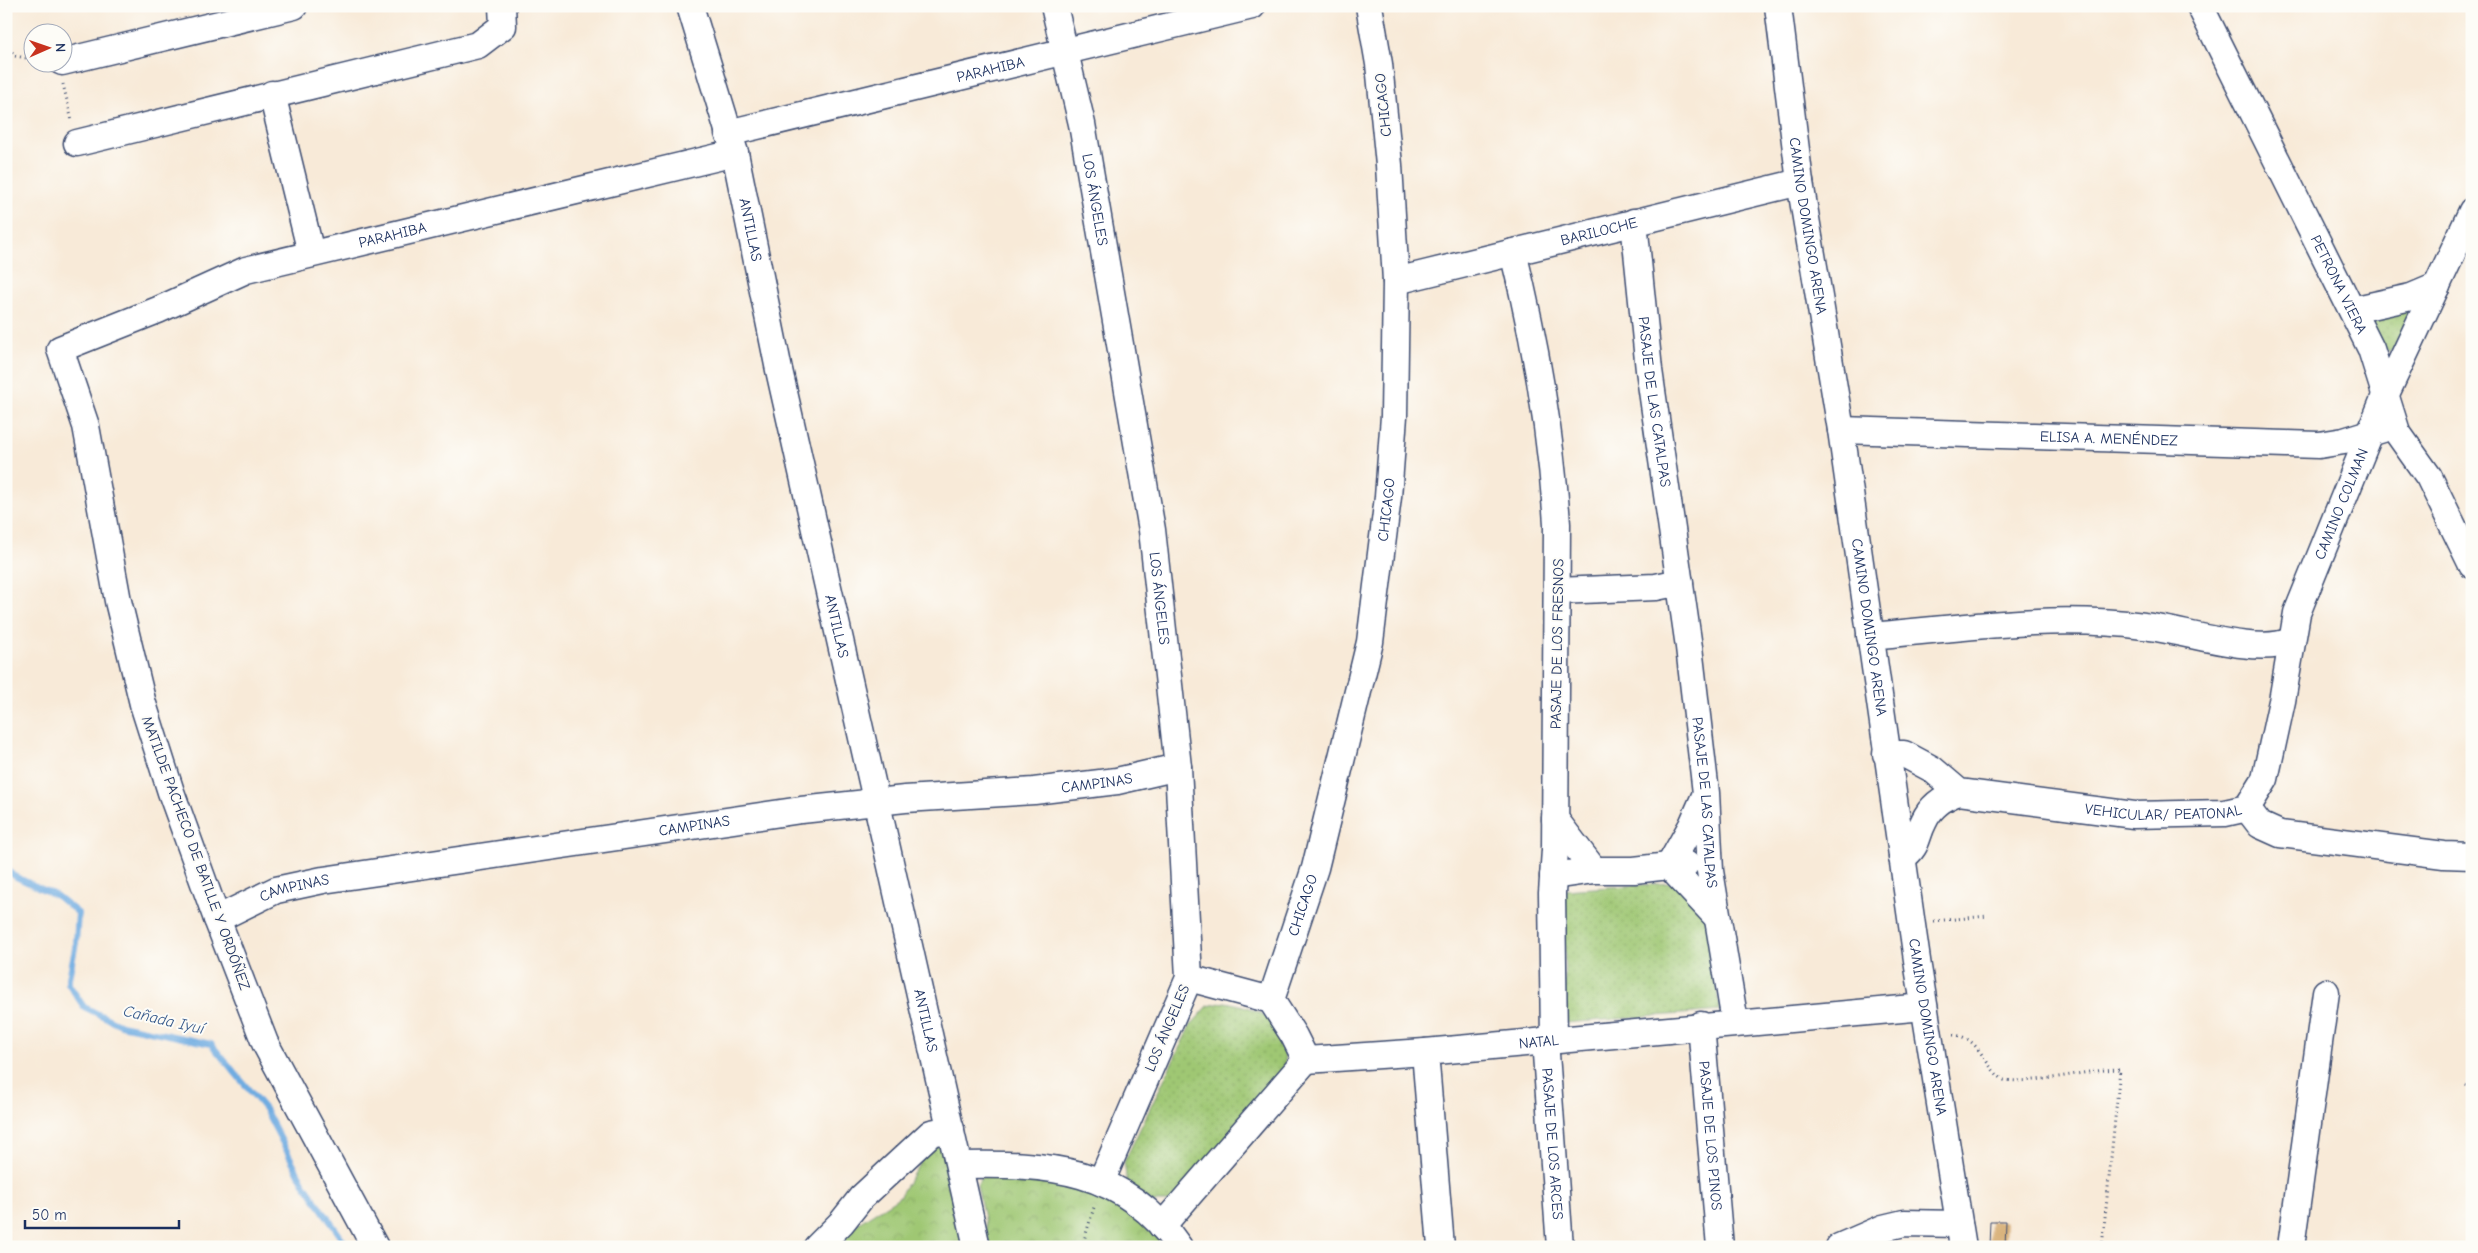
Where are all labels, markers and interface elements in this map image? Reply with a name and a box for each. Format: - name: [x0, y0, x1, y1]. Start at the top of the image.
- north arrow: [22, 22, 72, 72]
- text: N: [52, 43, 69, 52]
- street label: PARAHIBA: [955, 52, 1026, 86]
- street label: CHICAGO: [1371, 72, 1395, 138]
- street label: CAMINO DOMINGO ARENA: [1786, 136, 1831, 316]
- street label: LOS ÁNGELES: [1078, 152, 1112, 247]
- street label: ANTILLAS: [735, 196, 766, 263]
- street label: BARILOCHE: [1559, 213, 1639, 249]
- street label: PARAHIBA: [357, 218, 428, 252]
- street label: PETRONA VIERA: [2307, 232, 2371, 337]
- street label: PASAJE DE LAS CATALPAS: [1635, 316, 1675, 488]
- street label: ELISA A. MENÉNDEZ: [2040, 427, 2178, 450]
- street label: CAMINO COLMAN: [2311, 446, 2372, 562]
- street label: CHICAGO: [1374, 477, 1398, 543]
- street label: CAMINO DOMINGO ARENA: [1848, 537, 1891, 717]
- street label: LOS ÁNGELES: [1145, 551, 1174, 646]
- street label: PASAJE DE LOS FRESNOS: [1547, 559, 1567, 729]
- street label: ANTILLAS: [821, 593, 853, 660]
- street label: MATILDE PACHECO DE BATLLE Y ORDÓÑEZ: [138, 713, 255, 993]
- street label: PASAJE DE LAS CATALPAS: [1688, 716, 1722, 889]
- street label: CAMPINAS: [1060, 769, 1134, 797]
- street label: VEHICULAR/ PEATONAL: [2084, 800, 2244, 824]
- street label: CAMPINAS: [657, 812, 731, 840]
- street label: CAMPINAS: [256, 870, 330, 906]
- street label: CHICAGO: [1284, 872, 1321, 938]
- street label: CAMINO DOMINGO ARENA: [1905, 937, 1951, 1117]
- street label: LOS ÁNGELES: [1140, 981, 1193, 1074]
- street label: ANTILLAS: [910, 987, 942, 1054]
- water label: Cañada Iyuí: [122, 1002, 208, 1039]
- street label: NATAL: [1518, 1031, 1560, 1053]
- street label: PASAJE DE LOS PINOS: [1695, 1060, 1726, 1211]
- street label: PASAJE DE LOS ARCES: [1538, 1067, 1567, 1220]
- scale bar: [25, 1198, 179, 1230]
- text: 50 m: [32, 1206, 67, 1224]

